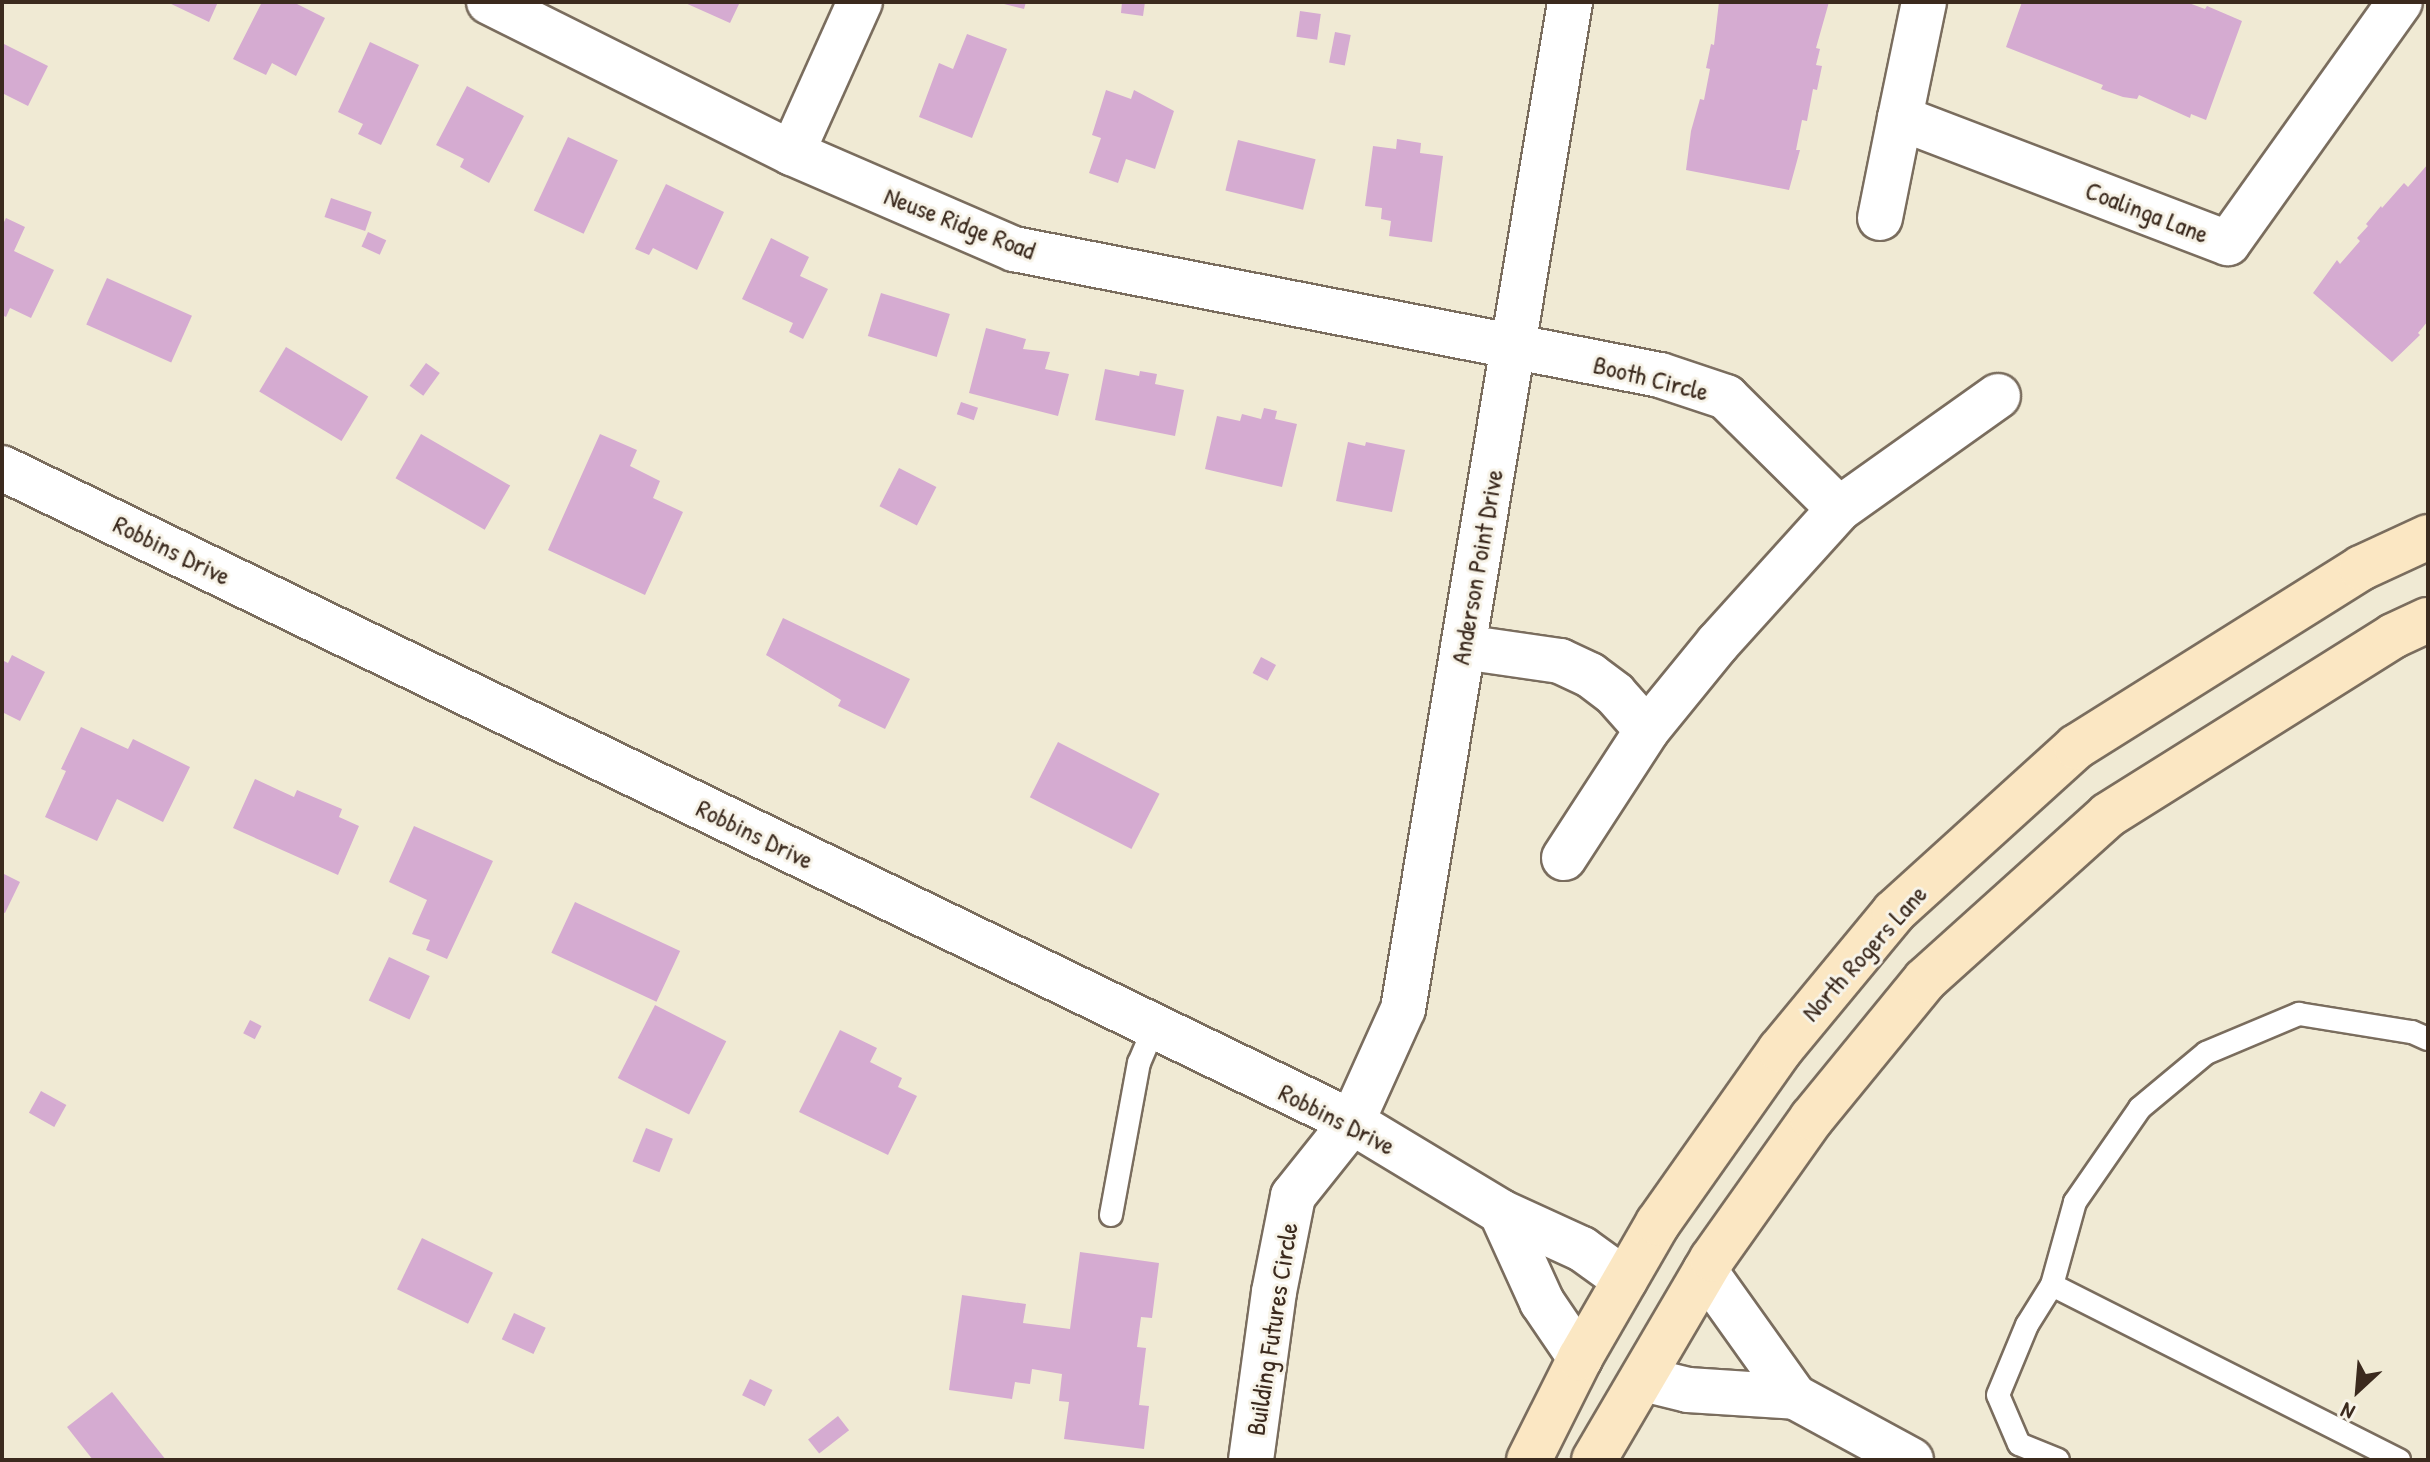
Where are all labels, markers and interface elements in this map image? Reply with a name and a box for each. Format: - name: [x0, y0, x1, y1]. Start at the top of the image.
- street label: Coalinga Lane: [2081, 174, 2213, 250]
- street label: Neuse Ridge Road: [880, 180, 1040, 266]
- street label: Booth Circle: [1590, 349, 1712, 407]
- street label: Anderson Point Drive: [1444, 467, 1510, 667]
- street label: Robbins Drive: [108, 508, 236, 592]
- street label: Robbins Drive: [691, 792, 819, 876]
- street label: North Rogers Lane: [1795, 879, 1933, 1027]
- street label: Robbins Drive: [1274, 1076, 1400, 1162]
- street label: Building Futures Circle: [1240, 1220, 1304, 1438]
- north arrow: [2318, 1350, 2398, 1430]
- text: N: [2336, 1396, 2359, 1428]

